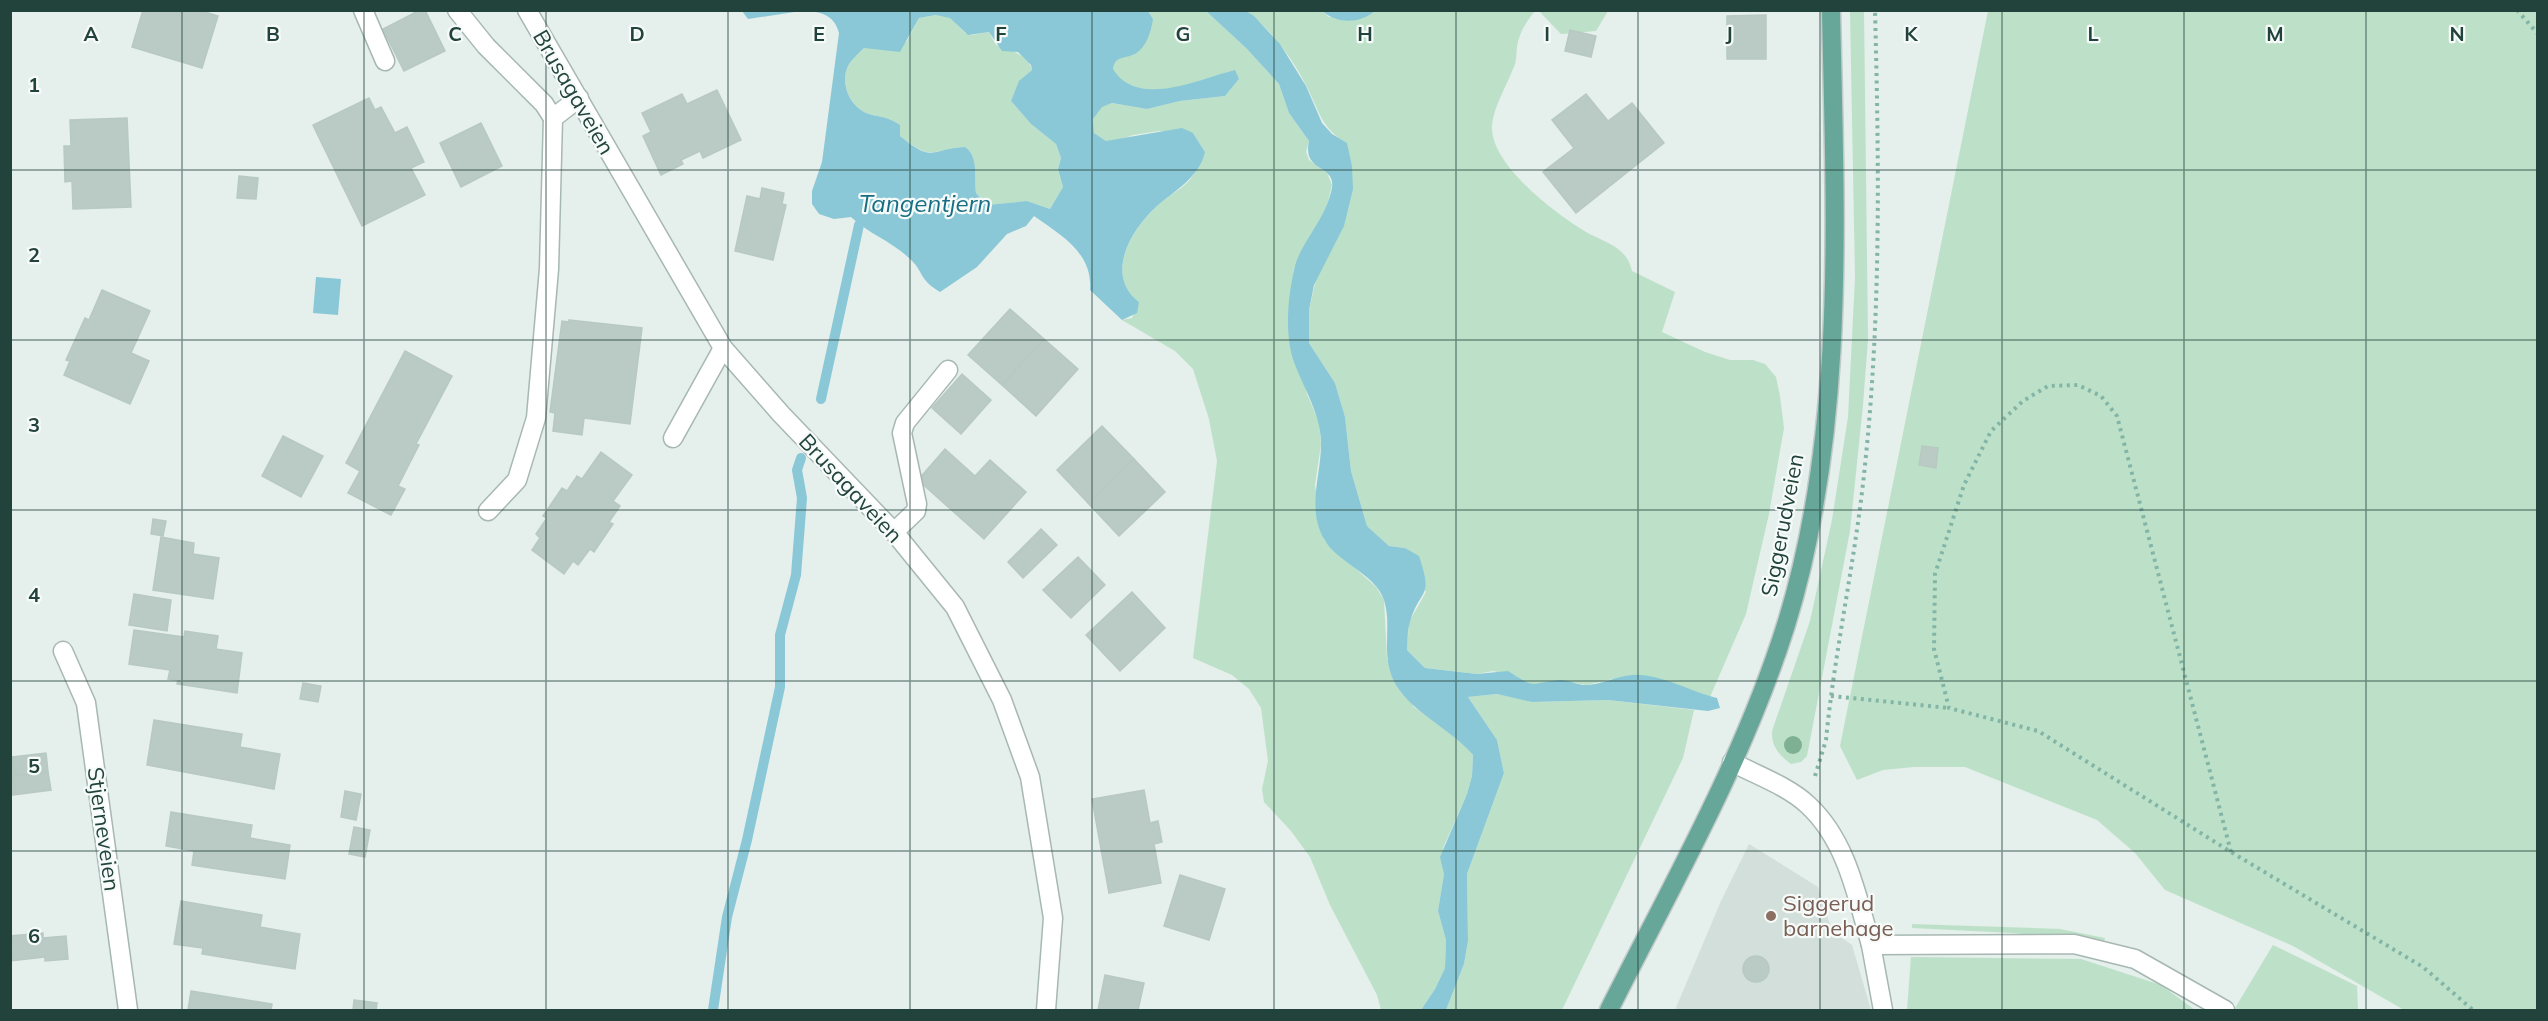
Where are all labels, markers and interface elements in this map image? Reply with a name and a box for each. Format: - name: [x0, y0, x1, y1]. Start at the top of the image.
- text: A: [84, 21, 99, 46]
- text: B: [266, 21, 280, 46]
- text: C: [448, 21, 462, 46]
- text: D: [629, 21, 645, 46]
- text: E: [813, 21, 825, 46]
- text: F: [995, 21, 1007, 46]
- text: G: [1176, 21, 1190, 46]
- text: H: [1357, 21, 1373, 46]
- text: I: [1544, 21, 1550, 46]
- text: J: [1725, 21, 1733, 46]
- text: K: [1904, 21, 1918, 46]
- text: L: [2087, 21, 2099, 46]
- text: M: [2266, 21, 2284, 46]
- text: N: [2449, 21, 2465, 46]
- street label: Brusagaveien: [527, 25, 621, 159]
- text: 1: [28, 72, 40, 97]
- water label: Tangentjern: [859, 188, 991, 218]
- text: 2: [28, 242, 40, 267]
- text: 3: [28, 412, 40, 437]
- street label: Brusagaveien: [793, 427, 909, 549]
- street label: Siggerudveien: [1754, 451, 1810, 599]
- text: 4: [28, 582, 40, 607]
- text: 5: [28, 753, 40, 778]
- street label: Stjerneveien: [81, 765, 127, 893]
- place label: Siggerud barnehage: [1783, 889, 1894, 942]
- marker: Siggerud barnehage: [1764, 909, 1778, 923]
- text: 6: [28, 923, 40, 948]

